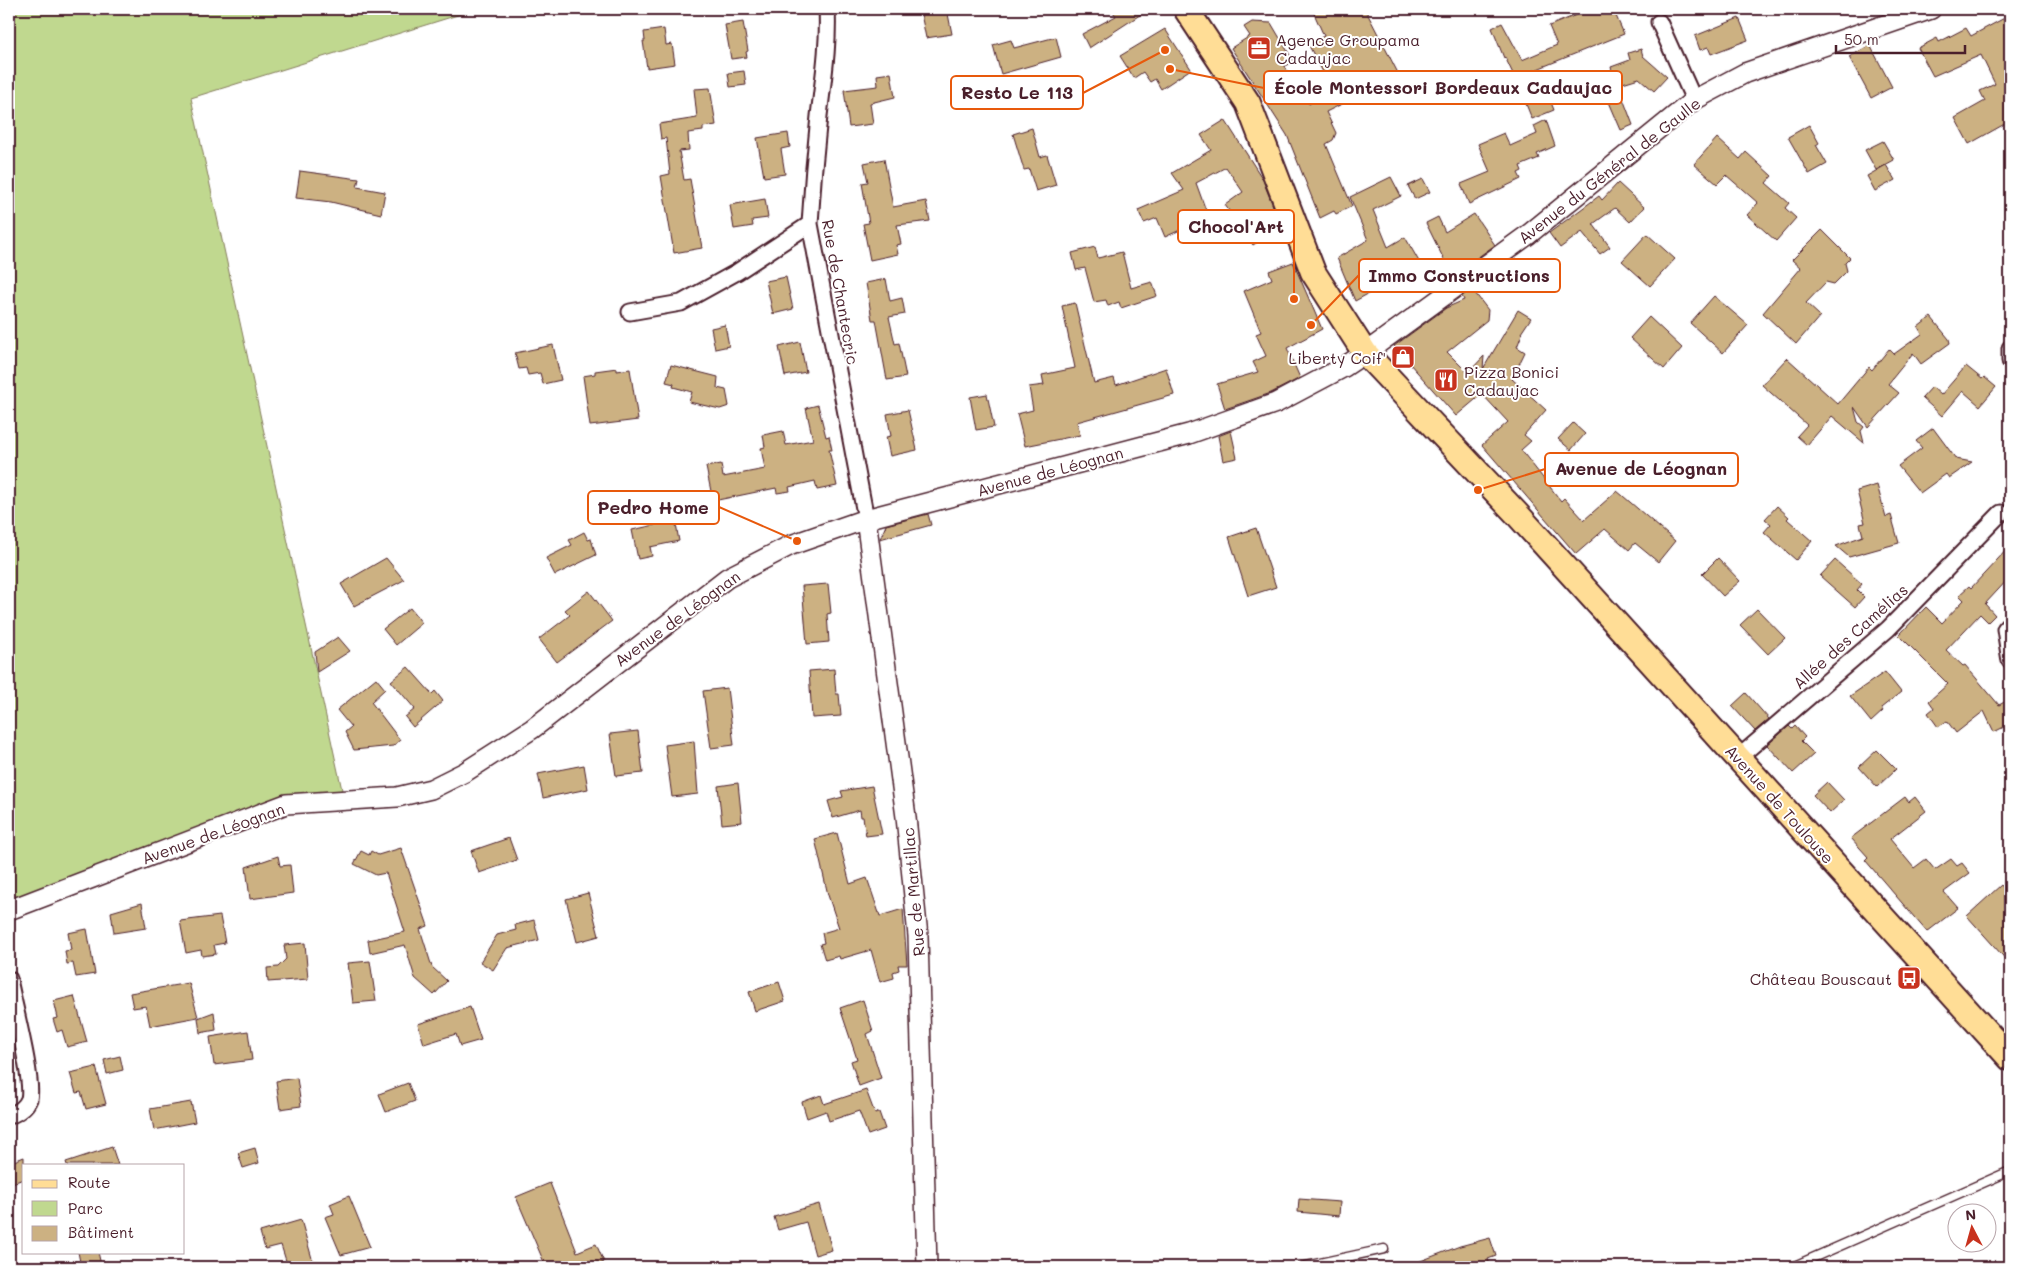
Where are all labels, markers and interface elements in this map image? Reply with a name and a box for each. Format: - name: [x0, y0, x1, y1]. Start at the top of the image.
- scale bar: [1836, 22, 1965, 54]
- place label: Agence Groupama Cadaujac: [1276, 29, 1420, 68]
- text: 50 m: [1844, 29, 1879, 49]
- office icon: Agence Groupama Cadaujac: [1246, 35, 1272, 61]
- callout: École Montessori Bordeaux Cadaujac: [1264, 71, 1622, 104]
- text: École Montessori Bordeaux Cadaujac: [1274, 75, 1612, 99]
- callout: Resto Le 113: [951, 76, 1083, 109]
- text: Resto Le 113: [961, 80, 1073, 104]
- street label: Avenue du Général de Gaulle: [1514, 92, 1704, 248]
- callout: Chocol'Art: [1178, 210, 1294, 243]
- text: Chocol'Art: [1188, 214, 1284, 238]
- street label: Rue de Chantecric: [818, 218, 864, 366]
- callout: Immo Constructions: [1359, 259, 1560, 292]
- text: Immo Constructions: [1368, 263, 1550, 287]
- shop icon: Liberty Coif': [1390, 344, 1416, 370]
- place label: Liberty Coif': [1288, 347, 1386, 368]
- place label: Pizza Bonici Cadaujac: [1464, 361, 1559, 400]
- restaurant icon: Pizza Bonici Cadaujac: [1433, 367, 1459, 393]
- street label: Avenue de Léognan: [975, 441, 1125, 501]
- callout: Avenue de Léognan: [1545, 453, 1738, 486]
- text: Avenue de Léognan: [1555, 456, 1727, 480]
- callout: Pedro Home: [588, 491, 719, 524]
- text: Pedro Home: [597, 495, 709, 519]
- street label: Avenue de Léognan: [610, 565, 744, 671]
- street label: Allée des Camélias: [1788, 579, 1912, 693]
- street label: Avenue de Toulouse: [1721, 740, 1839, 868]
- street label: Avenue de Léognan: [139, 797, 287, 869]
- street label: Rue de Martillac: [897, 827, 929, 957]
- bus stop icon: Château Bouscaut: [1896, 965, 1922, 991]
- place label: Château Bouscaut: [1750, 968, 1892, 989]
- legend: [22, 1164, 185, 1254]
- text: Route: [68, 1172, 111, 1192]
- text: Parc: [68, 1198, 103, 1218]
- north arrow: [1946, 1204, 1996, 1254]
- text: N: [1964, 1205, 1977, 1225]
- text: Bâtiment: [68, 1222, 134, 1242]

